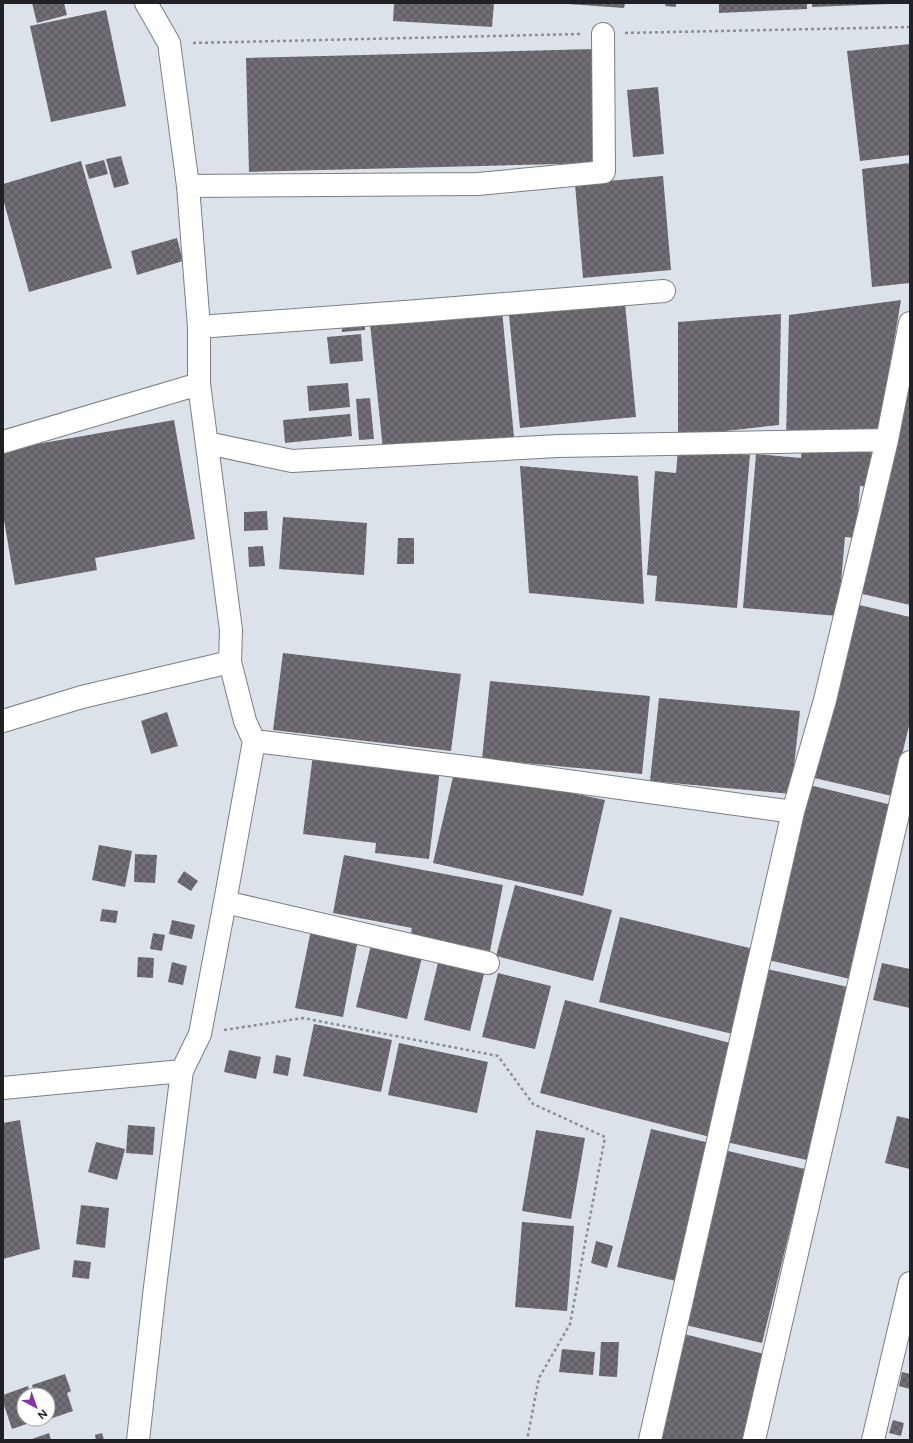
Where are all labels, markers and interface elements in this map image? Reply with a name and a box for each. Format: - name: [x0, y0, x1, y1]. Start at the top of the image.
- north arrow: [16, 1387, 56, 1427]
- text: N: [35, 1406, 50, 1422]

